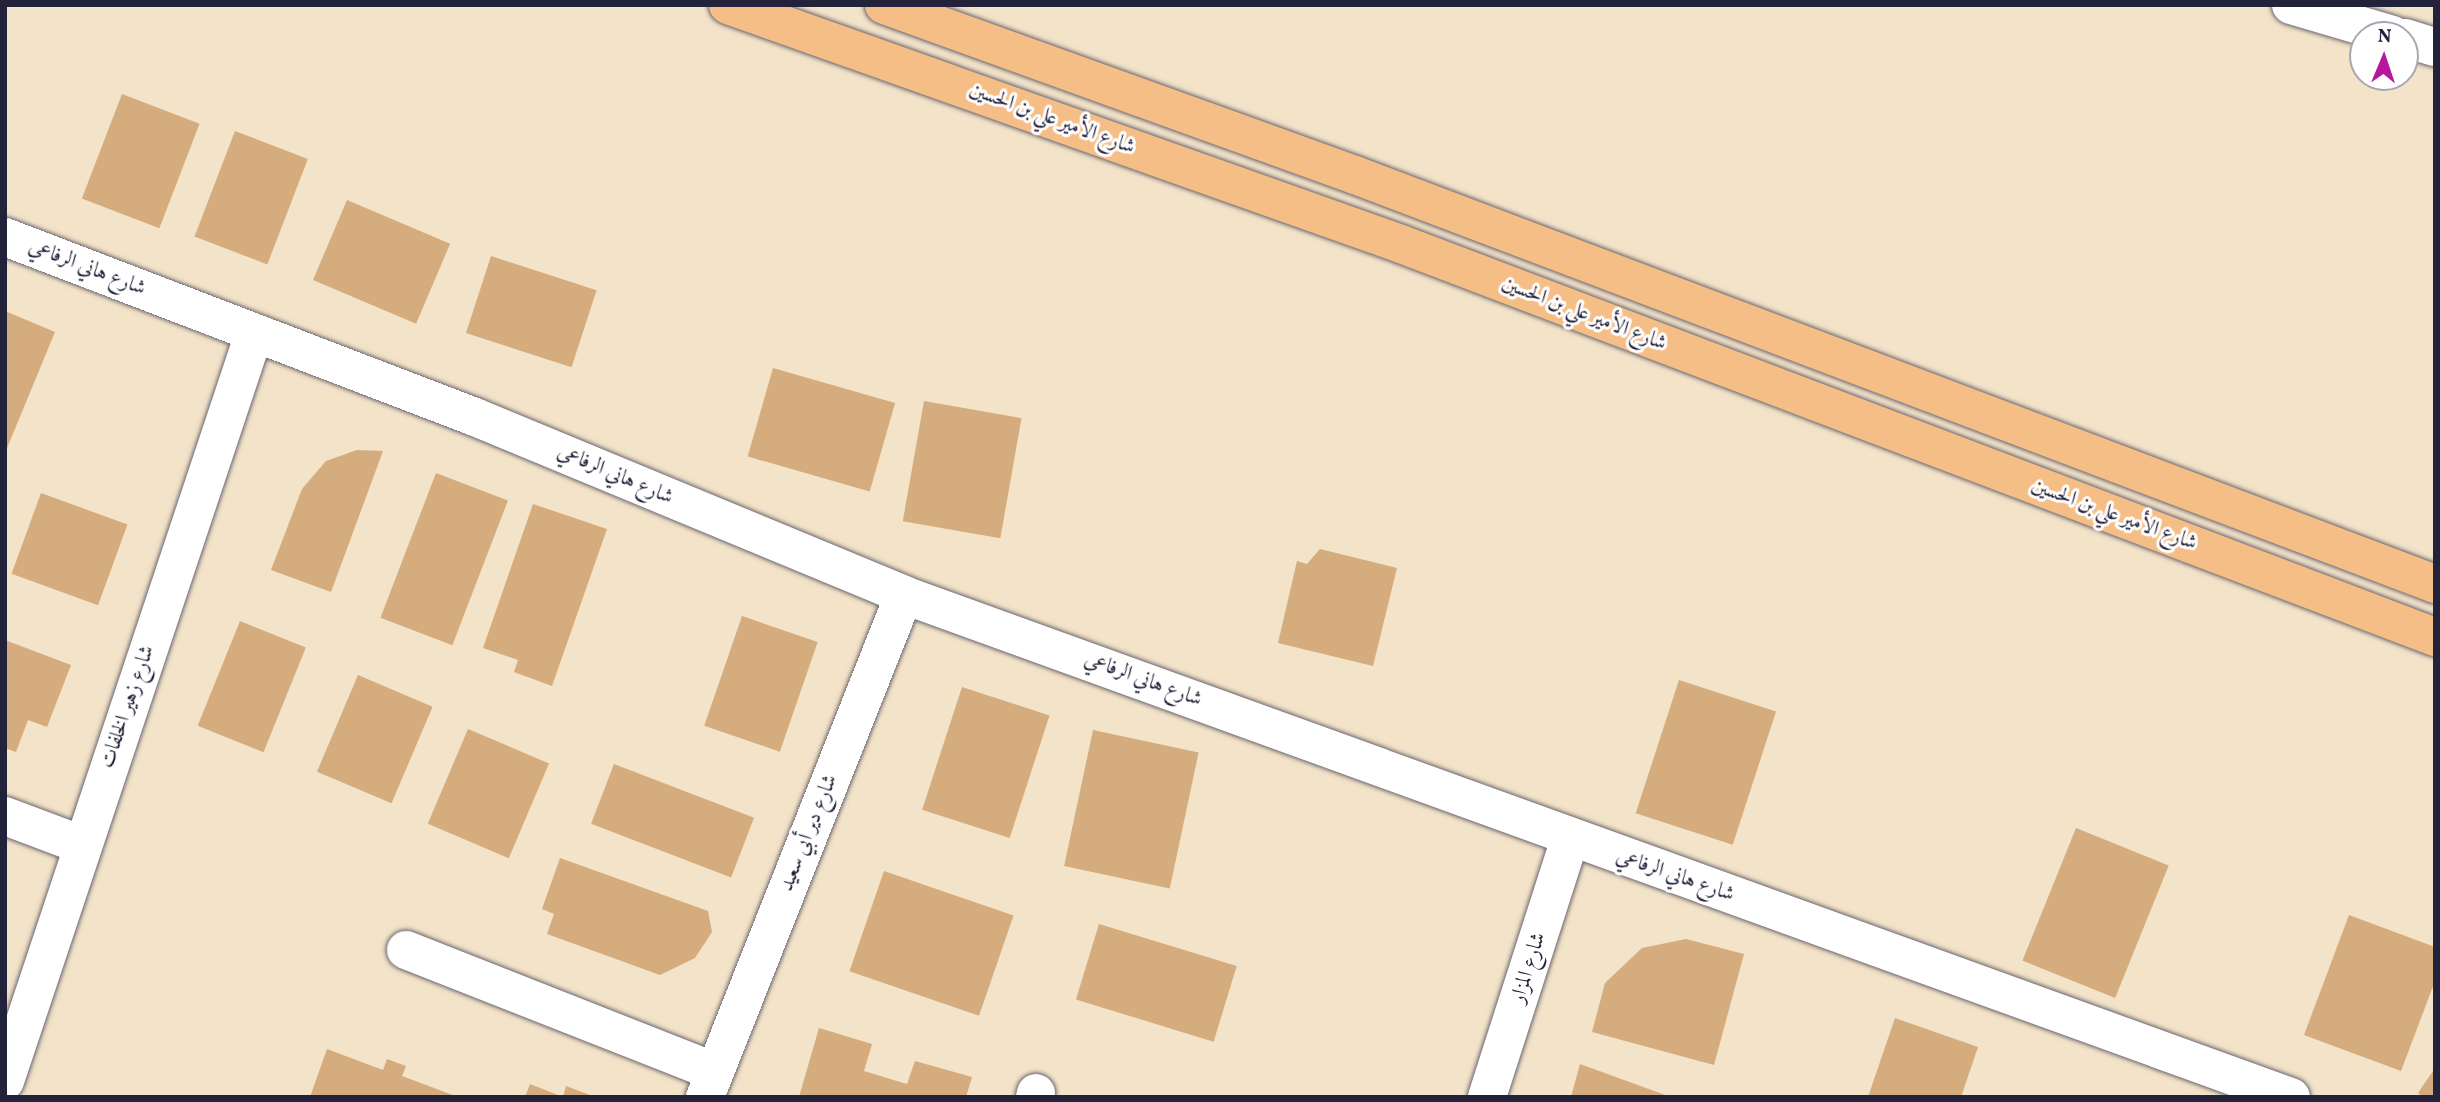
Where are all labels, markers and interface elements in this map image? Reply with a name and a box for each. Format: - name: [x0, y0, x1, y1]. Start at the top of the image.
- north arrow: [2349, 21, 2419, 91]
- text: N: [2377, 24, 2392, 50]
- street label: شارع الأمير علي بن الحسين: [966, 77, 1138, 161]
- street label: شارع هاني الرفاعي: [25, 234, 149, 302]
- street label: شارع الأمير علي بن الحسين: [1498, 271, 1670, 357]
- street label: شارع هاني الرفاعي: [553, 439, 677, 511]
- street label: شارع الأمير علي بن الحسين: [2028, 473, 2200, 557]
- street label: شارع زهير الخلفات: [95, 642, 161, 772]
- street label: شارع هاني الرفاعي: [1081, 647, 1205, 713]
- street label: شارع دير أبي سعيد: [774, 771, 844, 895]
- street label: شارع هاني الرفاعي: [1613, 844, 1737, 908]
- street label: شارع المزار: [1506, 929, 1552, 1007]

